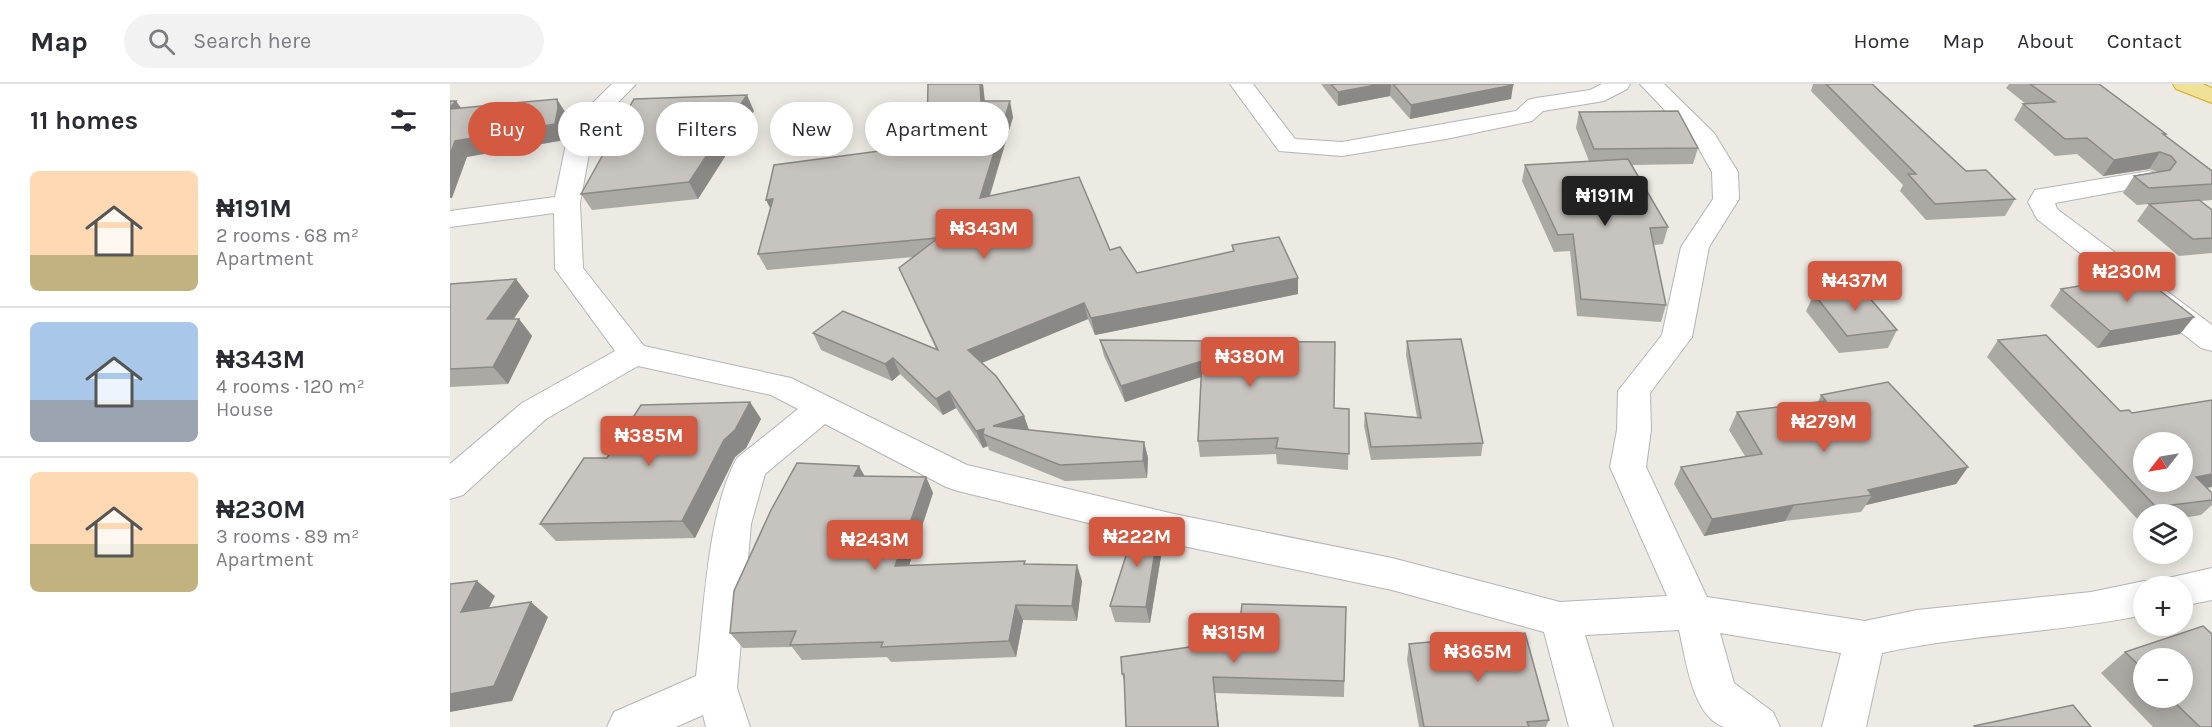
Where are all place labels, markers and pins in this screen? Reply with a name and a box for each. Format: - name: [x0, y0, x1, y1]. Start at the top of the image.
- pin: ₦191M: [1563, 176, 1647, 227]
- pin: ₦343M: [942, 209, 1026, 260]
- pin: ₦230M: [2085, 252, 2169, 303]
- pin: ₦437M: [1813, 261, 1897, 312]
- pin: ₦380M: [1208, 337, 1292, 388]
- pin: ₦279M: [1782, 402, 1866, 453]
- pin: ₦385M: [607, 416, 691, 467]
- pin: ₦222M: [1095, 517, 1179, 568]
- pin: ₦243M: [833, 520, 917, 571]
- pin: ₦315M: [1192, 613, 1276, 664]
- pin: ₦365M: [1436, 632, 1520, 683]

